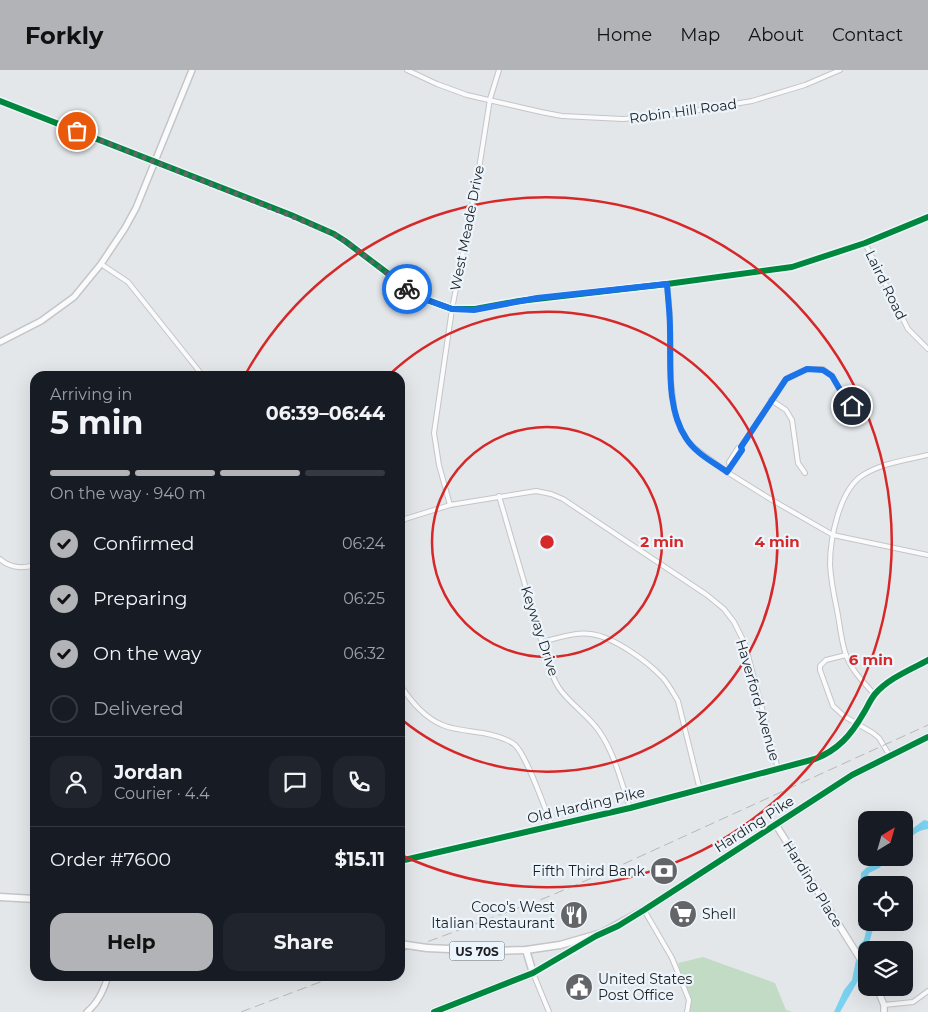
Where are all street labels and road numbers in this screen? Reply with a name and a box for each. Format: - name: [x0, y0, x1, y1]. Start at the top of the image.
- street label: Robin Hill Road: [628, 95, 738, 127]
- street label: West Meade Drive: [446, 164, 488, 292]
- street label: Laird Road: [861, 247, 911, 323]
- street label: Keyway Drive: [517, 584, 563, 678]
- street label: Haverford Avenue: [732, 637, 784, 763]
- street label: Old Harding Pike: [525, 783, 647, 827]
- street label: Harding Pike: [711, 792, 797, 856]
- street label: Harding Place: [779, 837, 847, 931]
- road number: US 70S: [450, 941, 504, 960]

